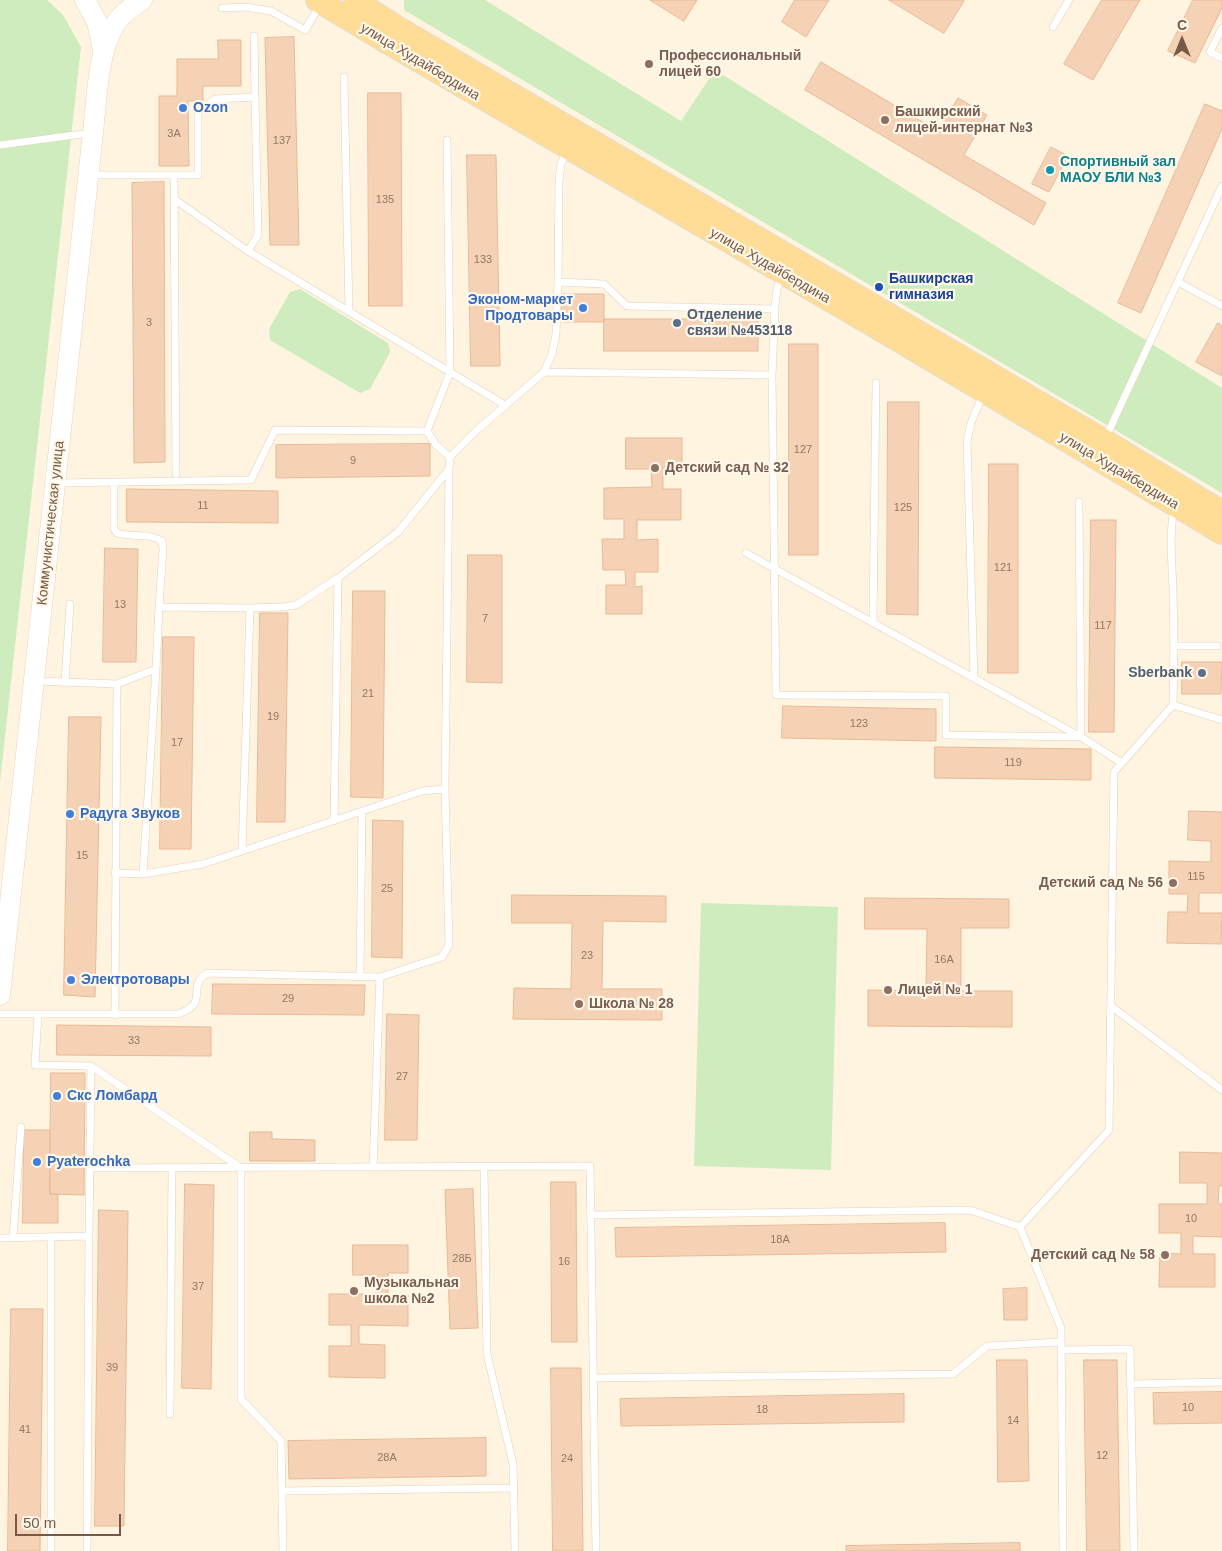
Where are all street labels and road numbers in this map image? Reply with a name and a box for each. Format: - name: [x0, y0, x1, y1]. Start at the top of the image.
- street label: улица Худайбердина: [357, 20, 483, 104]
- street label: улица Худайбердина: [707, 225, 833, 307]
- street label: улица Худайбердина: [1056, 429, 1182, 513]
- street label: Коммунистическая улица: [34, 440, 68, 606]

